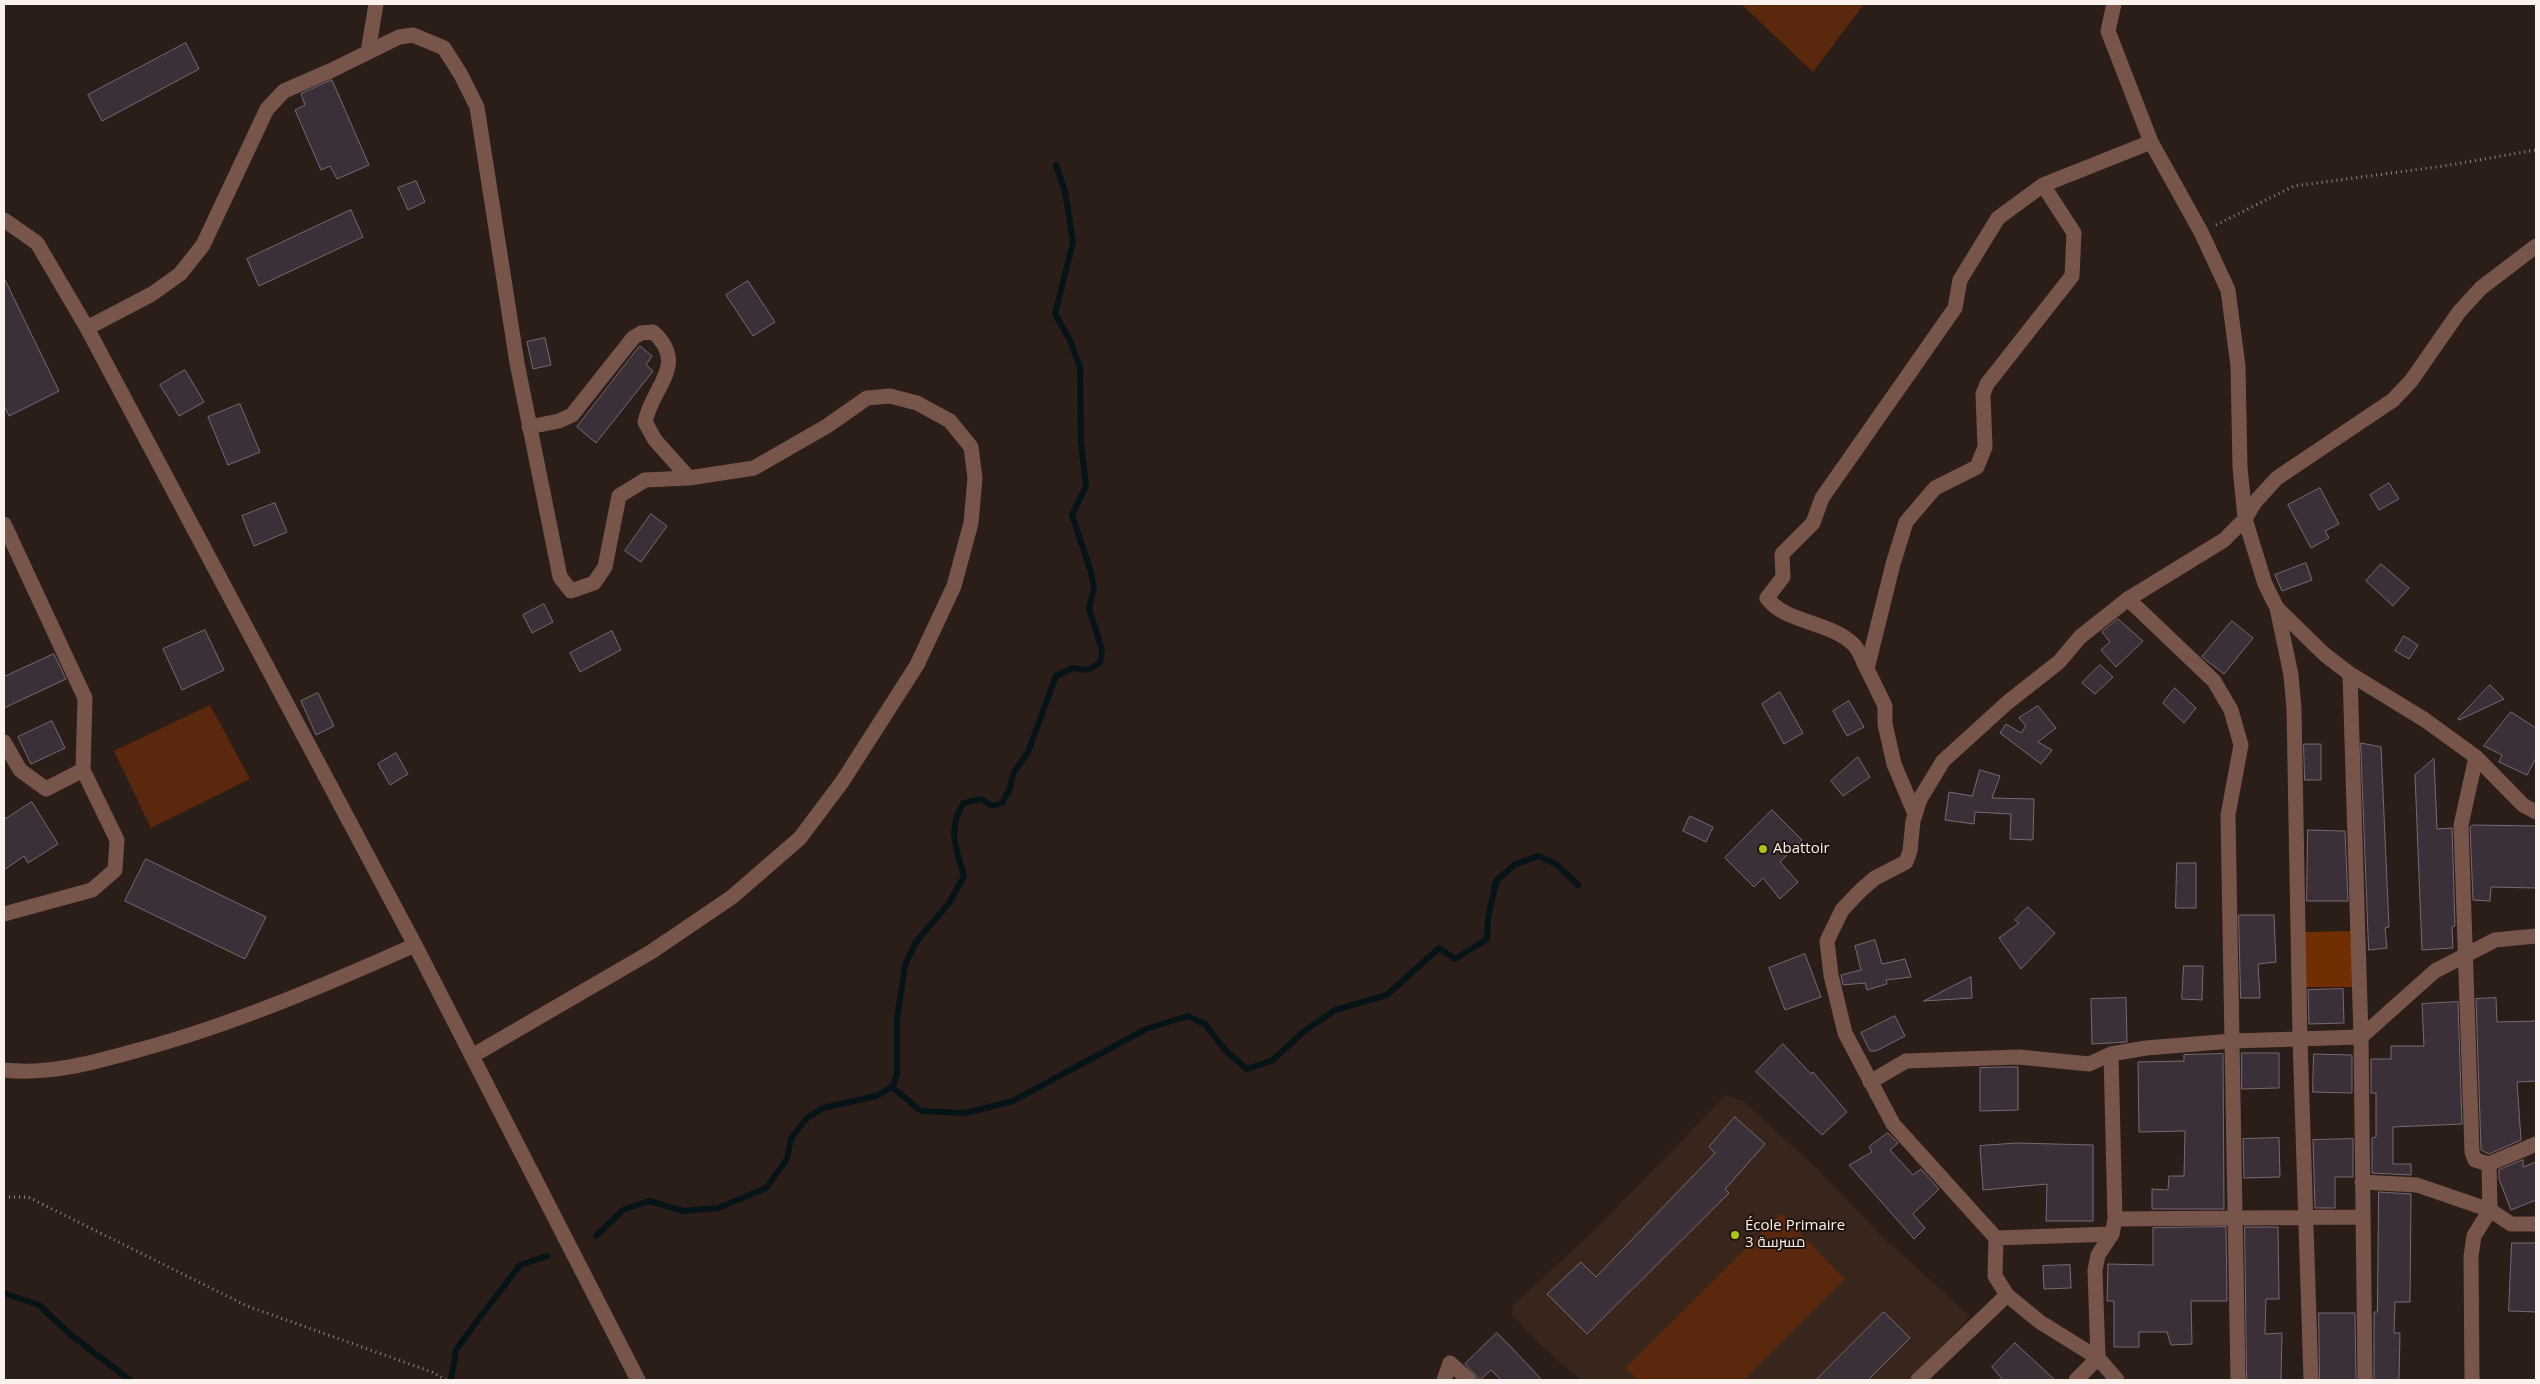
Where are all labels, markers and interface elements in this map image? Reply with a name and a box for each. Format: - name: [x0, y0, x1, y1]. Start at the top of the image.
- place label: Abattoir: [1773, 840, 1830, 858]
- marker: Abattoir: [1757, 843, 1769, 855]
- place label: École Primaire 3 مسرسة: [1745, 1217, 1845, 1252]
- marker: École Primaire 3 مسرسة: [1729, 1229, 1741, 1241]

